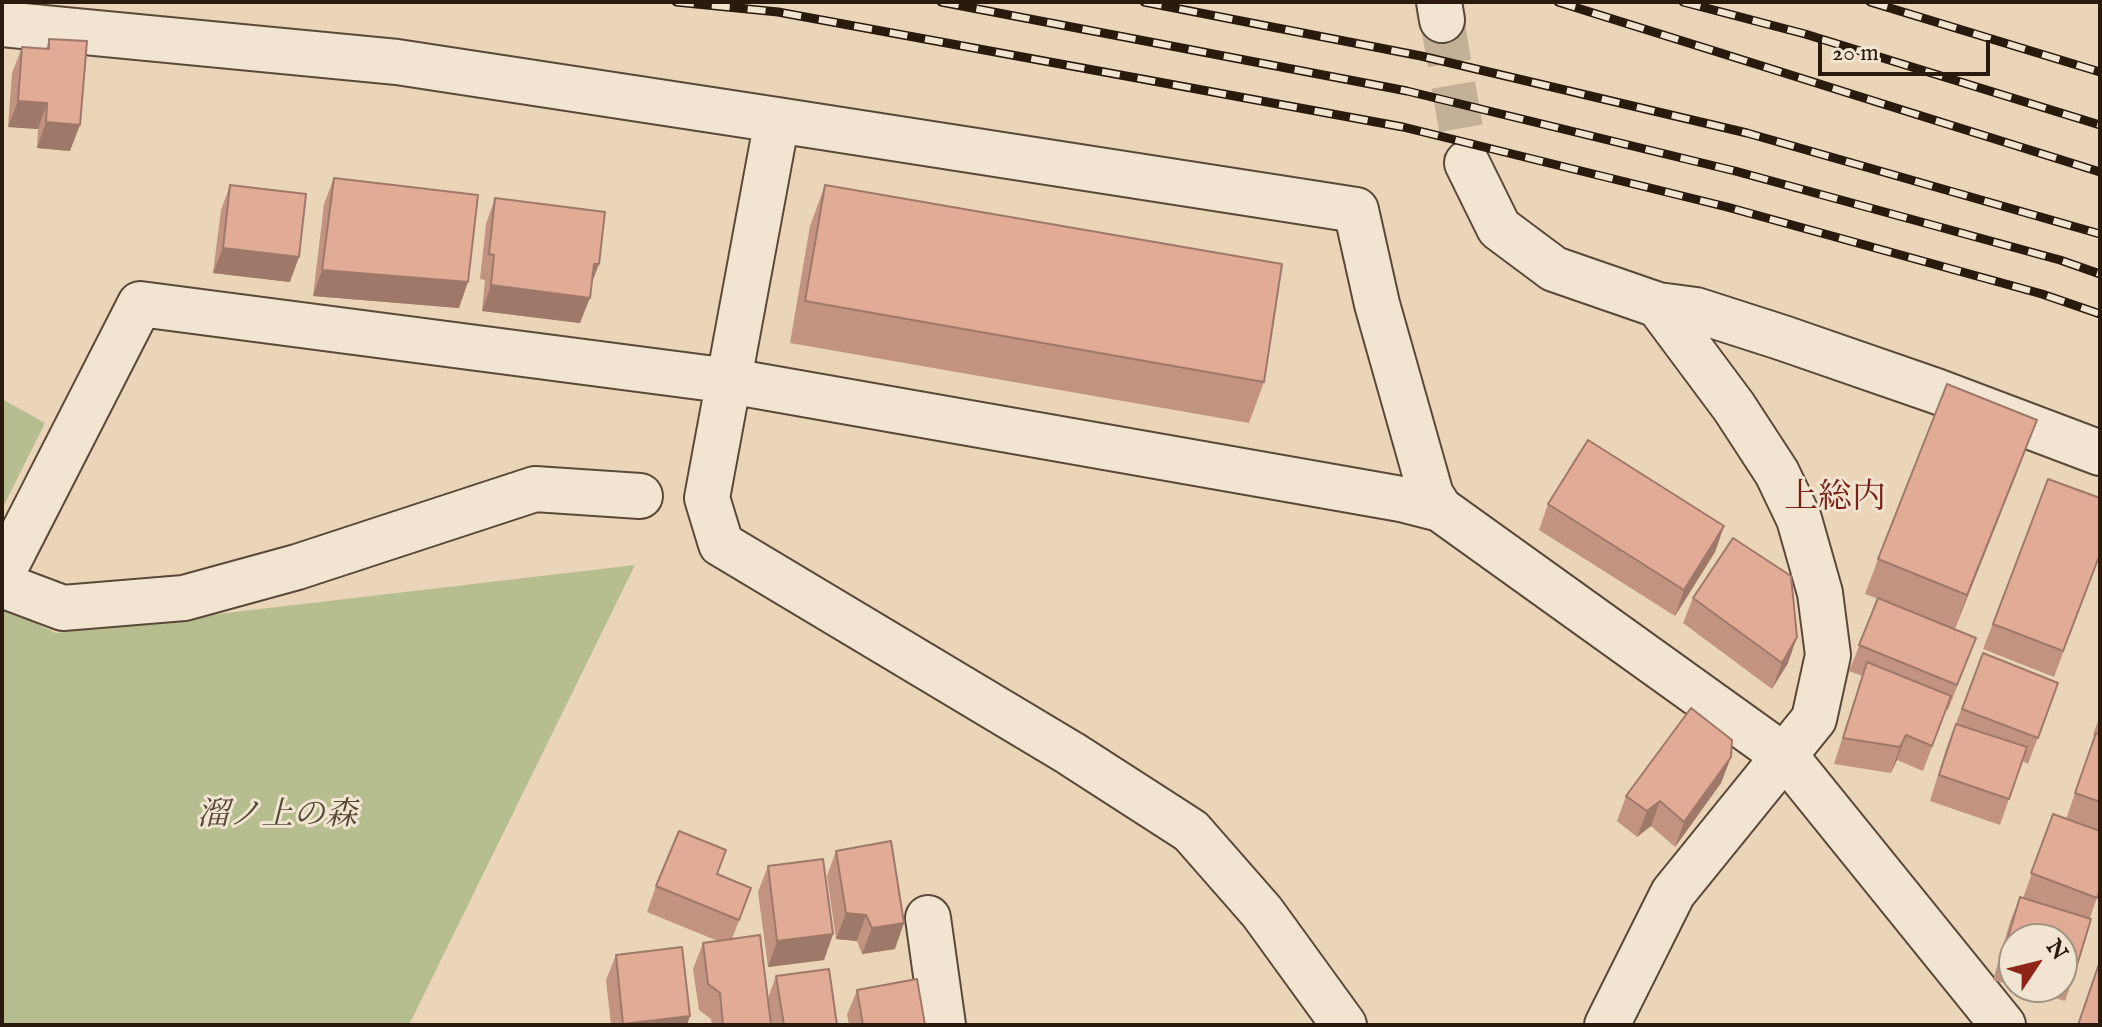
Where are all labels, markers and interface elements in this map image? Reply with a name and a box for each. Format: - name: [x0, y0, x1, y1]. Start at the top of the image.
- scale bar: [1822, 24, 1994, 74]
- text: 20 m: [1832, 38, 1879, 69]
- district label: 上総内: [1784, 480, 1886, 520]
- park label: 溜ノ上の森: [197, 798, 357, 836]
- north arrow: [1998, 923, 2078, 1003]
- text: N: [2039, 935, 2073, 966]

